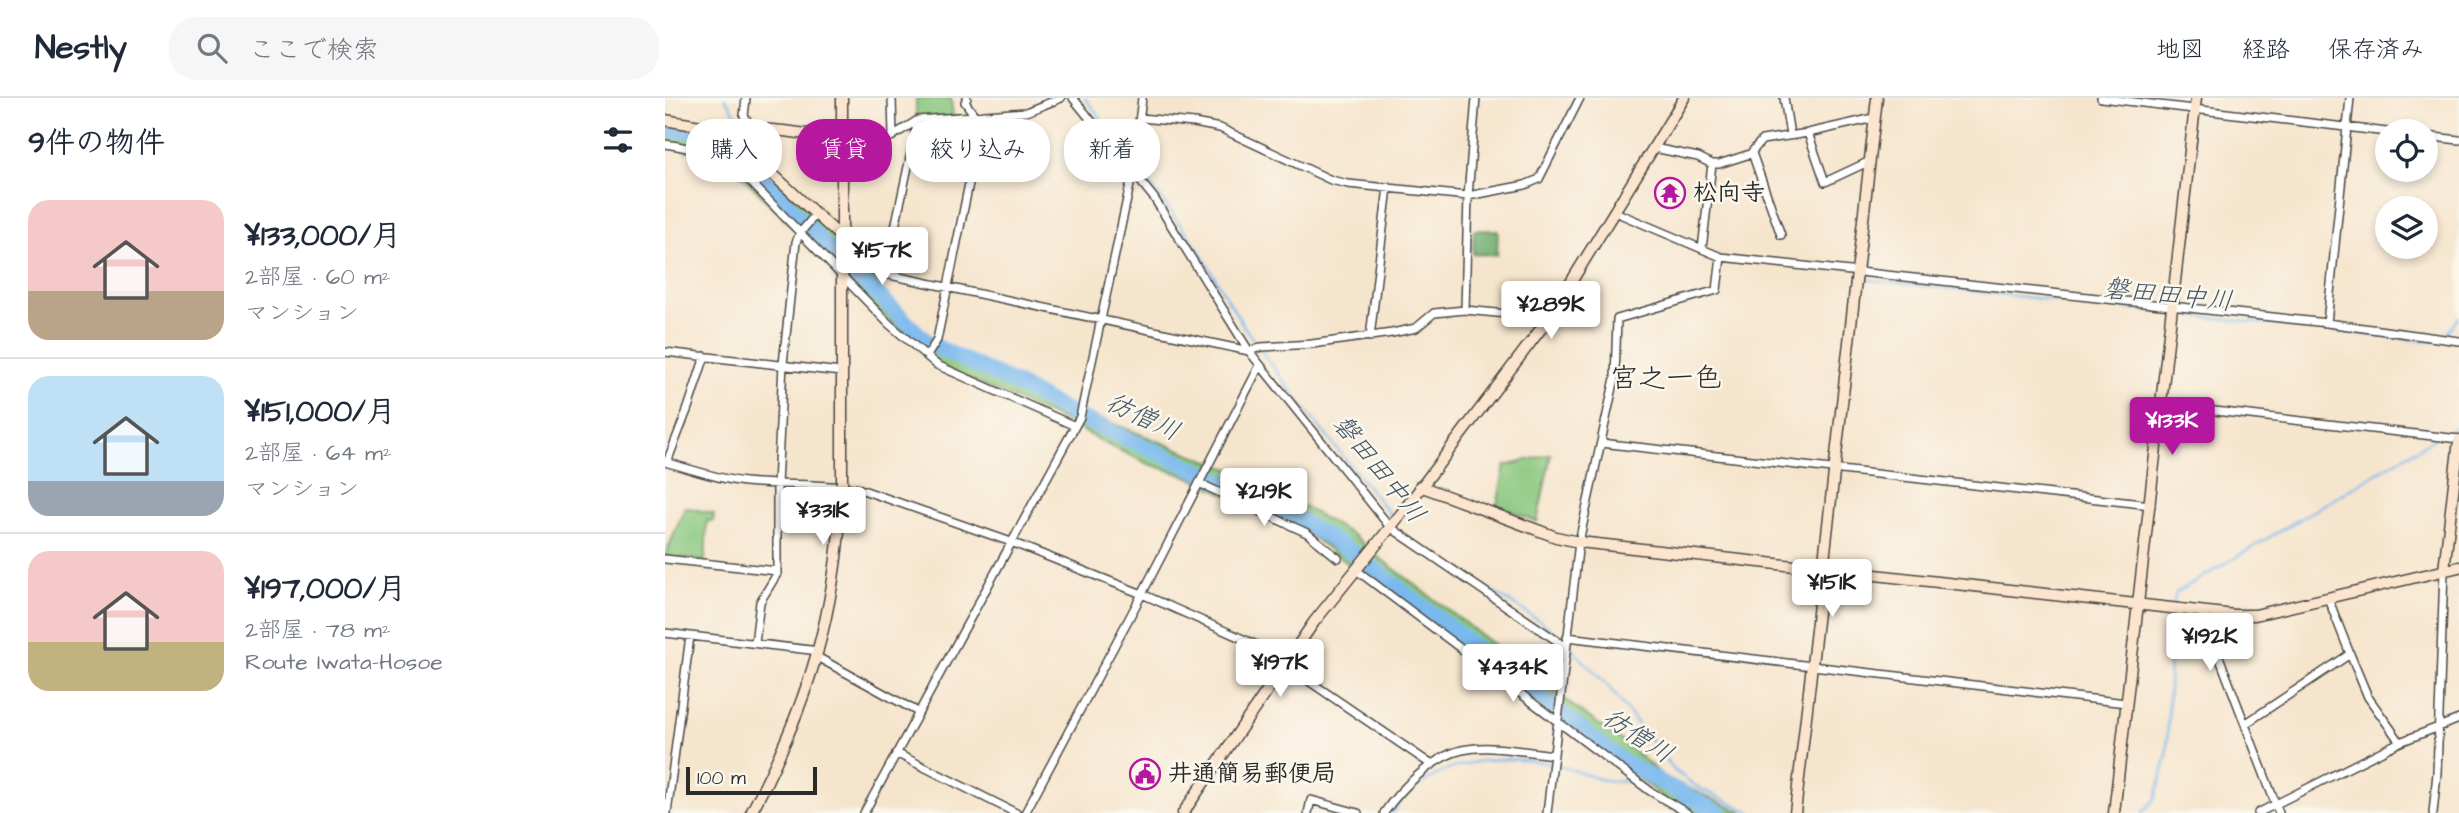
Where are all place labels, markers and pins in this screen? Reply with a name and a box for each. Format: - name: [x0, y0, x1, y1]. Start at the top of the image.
- temple icon: 松向寺: [1653, 176, 1687, 210]
- place label: 松向寺: [1693, 176, 1765, 210]
- pin: ¥157K: [833, 228, 931, 287]
- pin: ¥289K: [1502, 282, 1600, 341]
- pin: ¥133K: [2123, 398, 2221, 457]
- pin: ¥219K: [1215, 468, 1313, 528]
- pin: ¥331K: [774, 488, 872, 547]
- pin: ¥151K: [1783, 560, 1881, 619]
- pin: ¥192K: [2161, 614, 2259, 673]
- pin: ¥197K: [1231, 640, 1329, 699]
- pin: ¥434K: [1464, 644, 1562, 704]
- public building icon: 井通簡易郵便局: [1128, 757, 1162, 791]
- place label: 井通簡易郵便局: [1168, 757, 1336, 791]

